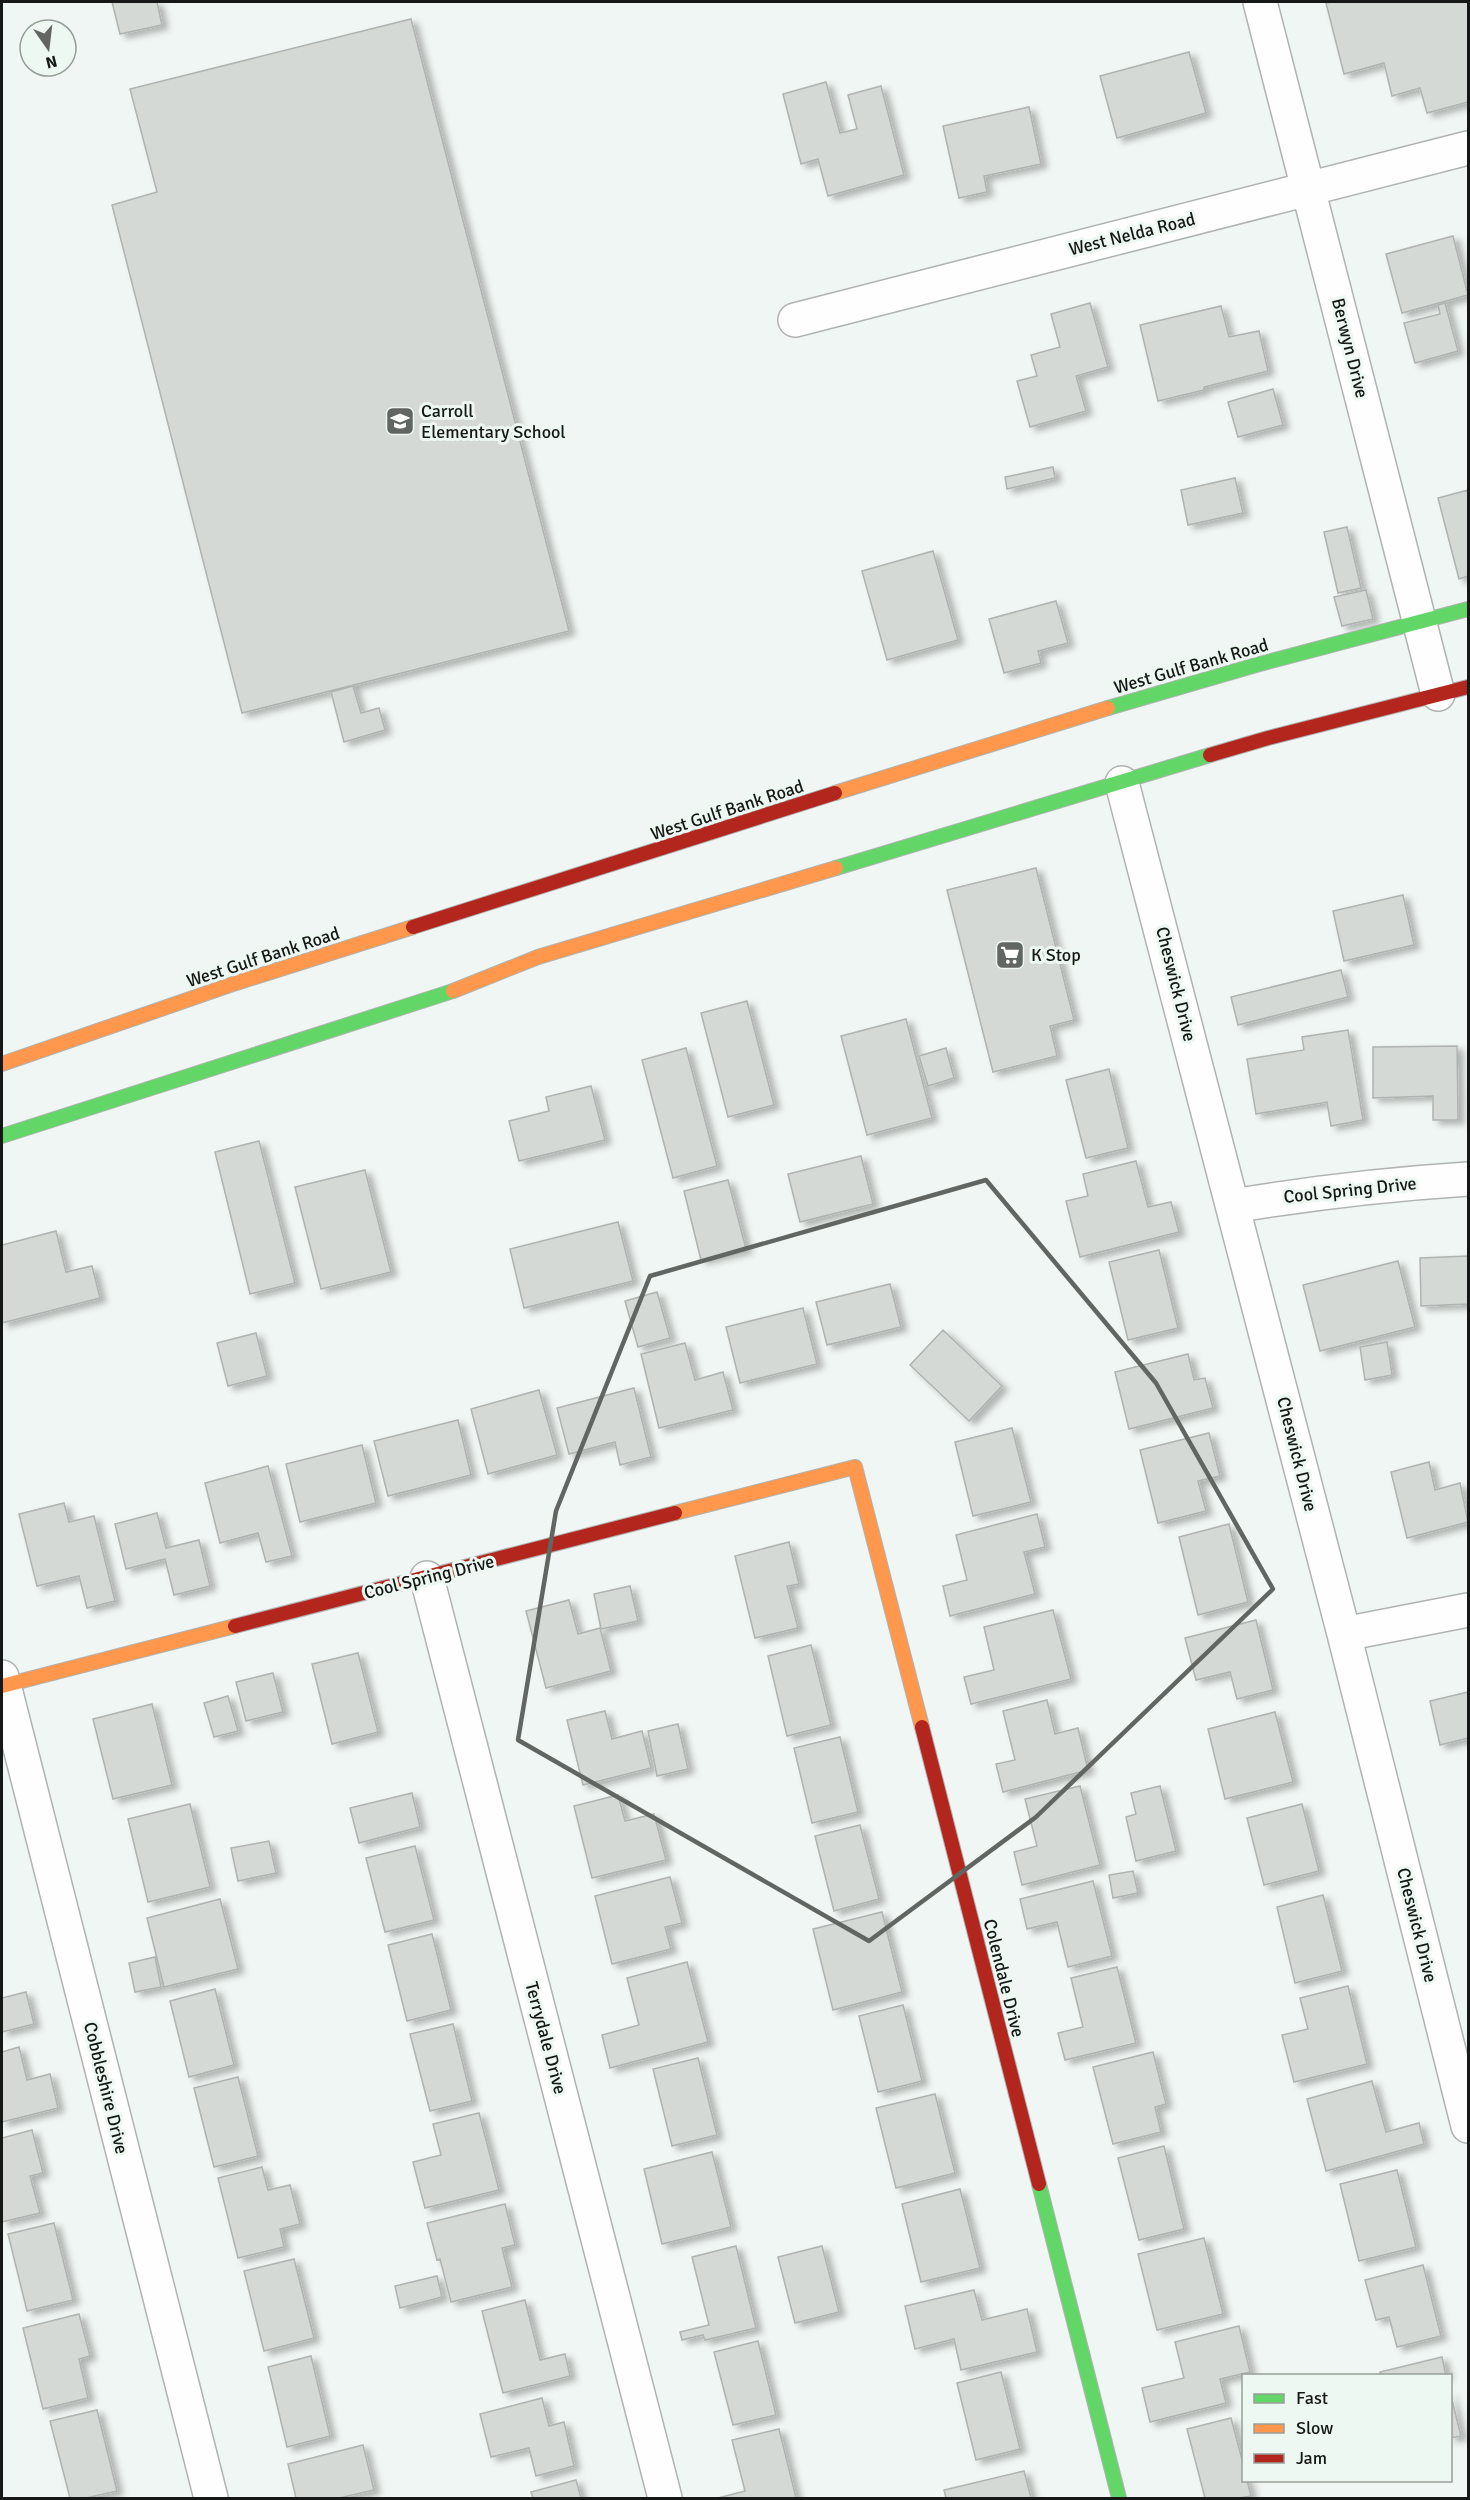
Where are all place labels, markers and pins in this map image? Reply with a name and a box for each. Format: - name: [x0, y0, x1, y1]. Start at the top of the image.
- place label: Carroll Elementary School: [421, 400, 566, 443]
- school or university icon: Carroll Elementary School: [384, 405, 416, 437]
- supermarket icon: K Stop: [994, 939, 1026, 971]
- place label: K Stop: [1031, 944, 1081, 966]

